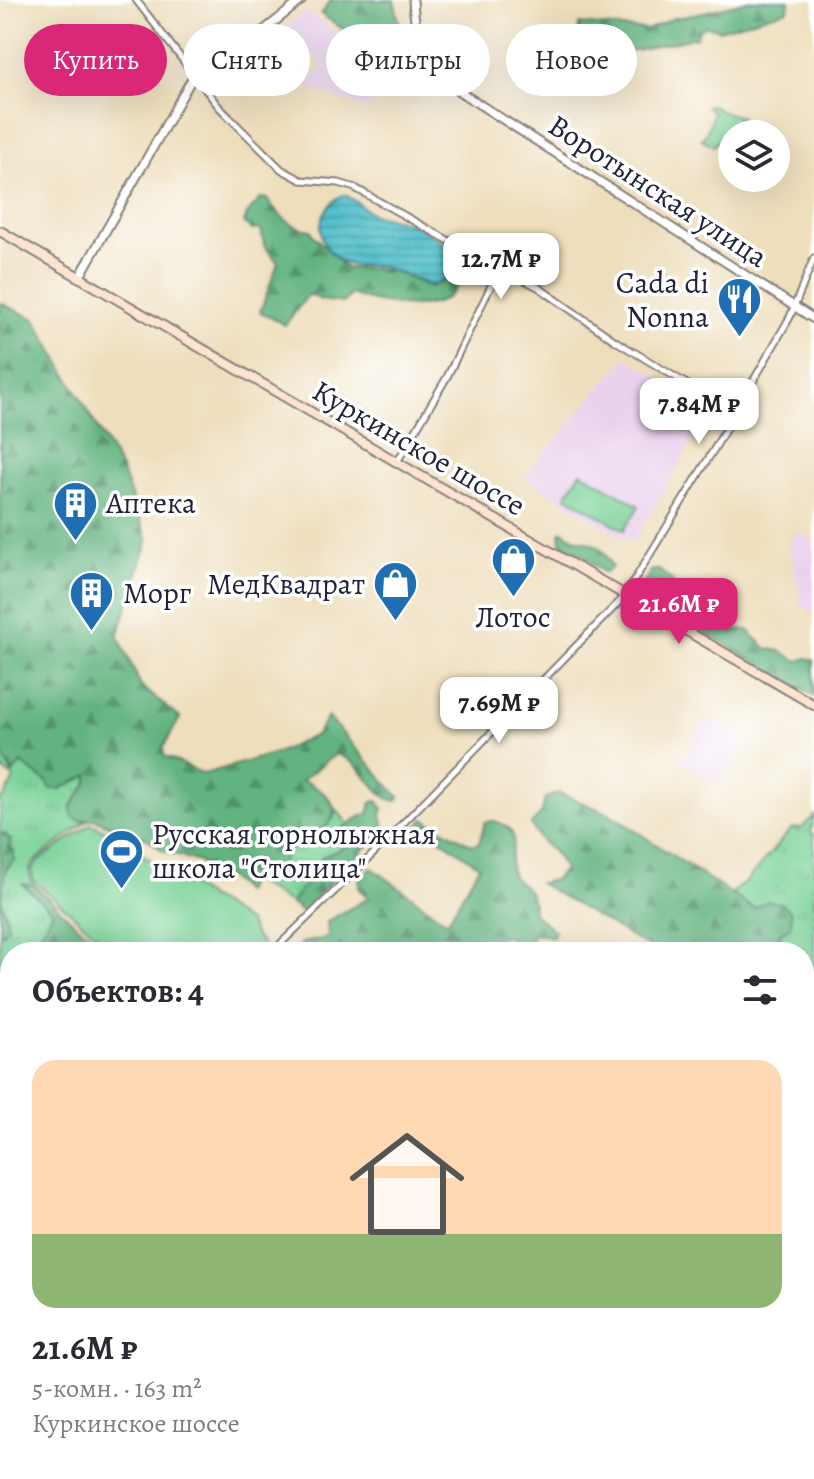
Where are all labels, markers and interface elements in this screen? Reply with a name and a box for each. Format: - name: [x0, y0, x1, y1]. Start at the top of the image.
- chip: Купить: [24, 24, 167, 96]
- chip: Снять: [183, 24, 310, 96]
- chip: Фильтры: [326, 24, 490, 96]
- chip: Новое: [506, 24, 637, 96]
- street label: Воротынская улица: [541, 105, 775, 277]
- map controls: [718, 120, 790, 192]
- button: layers: [718, 120, 790, 192]
- pin: 12.7M ₽: [427, 233, 575, 301]
- text: 12.7M ₽: [461, 241, 541, 276]
- place label: Cada di Nonna: [616, 263, 709, 337]
- restaurant icon: Cada di Nonna: [716, 276, 764, 339]
- street label: Куркинское шоссе: [305, 371, 533, 525]
- pin: 7.84M ₽: [625, 378, 773, 446]
- text: 7.84M ₽: [658, 386, 740, 421]
- building icon: Аптека: [51, 479, 99, 542]
- place label: Аптека: [105, 483, 196, 523]
- shop icon: Лотос: [489, 535, 537, 598]
- shop icon: МедКвадрат: [372, 560, 420, 623]
- place label: МедКвадрат: [207, 564, 365, 604]
- building icon: Морг: [68, 569, 116, 632]
- place label: Морг: [123, 573, 192, 613]
- pin: 21.6M ₽: [605, 578, 753, 646]
- text: 21.6M ₽: [639, 586, 719, 621]
- place label: Лотос: [475, 597, 551, 637]
- pin: 7.69M ₽: [425, 677, 573, 745]
- text: 7.69M ₽: [458, 685, 540, 720]
- place label: Русская горнолыжная школа "Столица": [152, 814, 436, 888]
- sports icon: Русская горнолыжная школа "Столица": [97, 827, 145, 890]
- text: Объектов: 4: [32, 967, 204, 1014]
- icon: filters: [738, 968, 782, 1012]
- icon: home: [335, 1112, 479, 1256]
- text: 21.6M ₽: [32, 1324, 138, 1371]
- text: 5-комн. · 163 m²: [32, 1371, 202, 1406]
- text: Куркинское шоссе: [32, 1406, 240, 1441]

